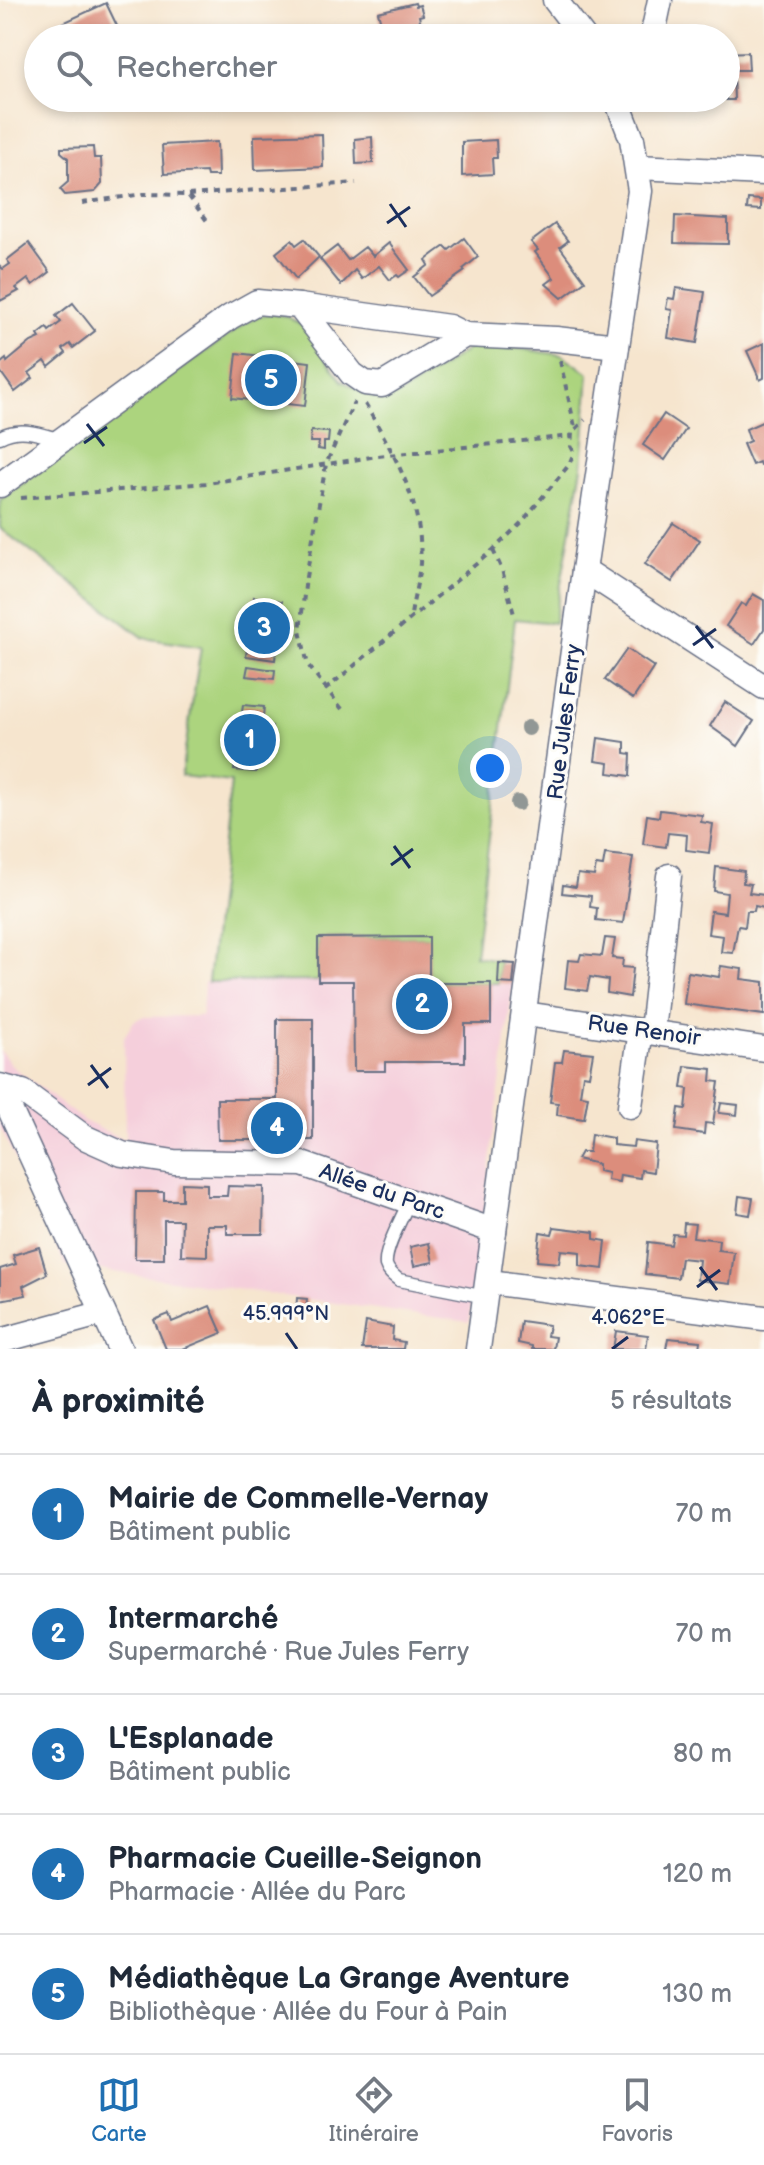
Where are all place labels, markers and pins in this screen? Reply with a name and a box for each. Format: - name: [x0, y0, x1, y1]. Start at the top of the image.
- pin: 5: [245, 350, 297, 410]
- pin: 3: [238, 598, 290, 658]
- pin: 1: [224, 710, 276, 770]
- pin: 2: [396, 974, 448, 1034]
- pin: 4: [251, 1098, 303, 1158]

